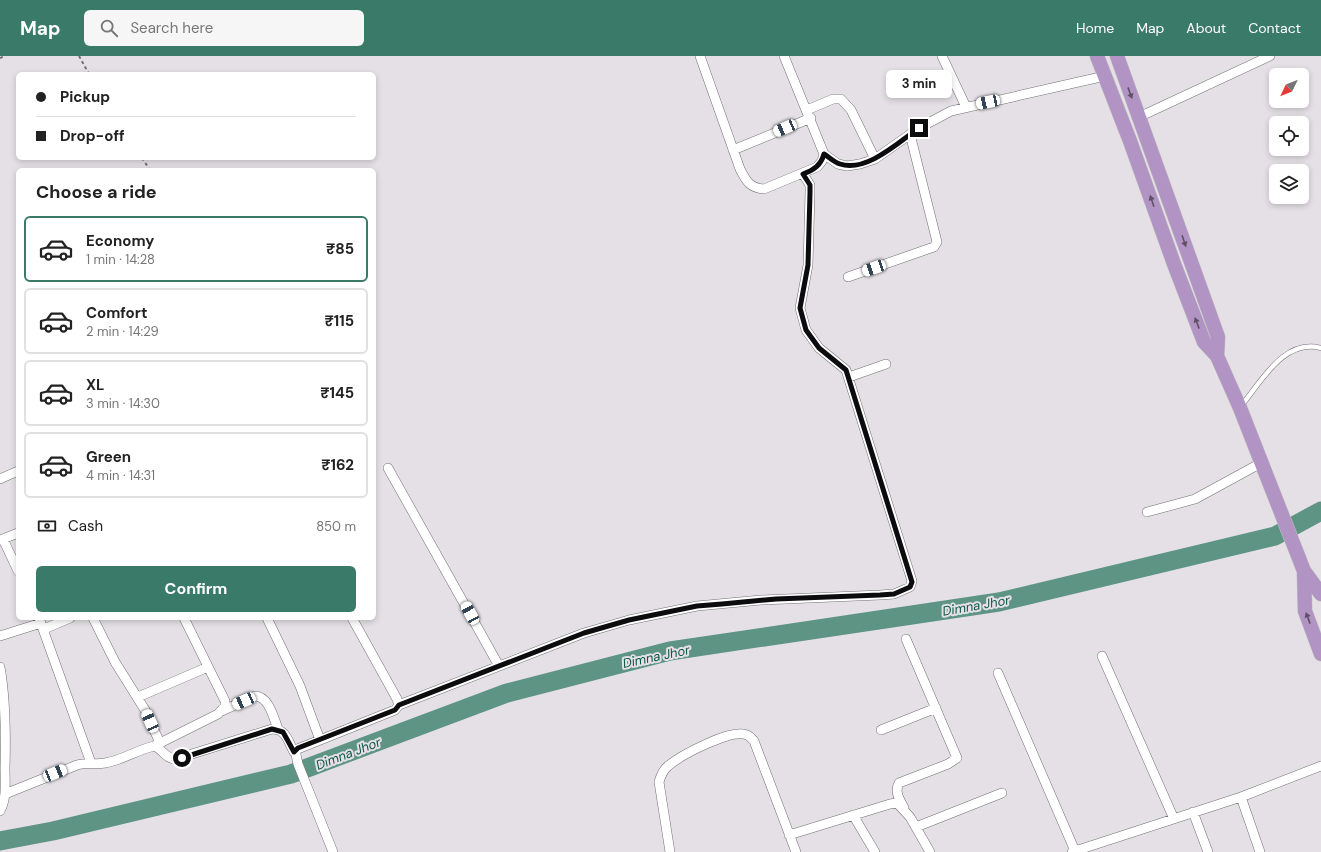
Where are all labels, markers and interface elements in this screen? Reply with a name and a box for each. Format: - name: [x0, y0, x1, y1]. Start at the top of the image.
- search box: [84, 10, 364, 46]
- text: Map: [20, 16, 60, 41]
- icon: search: [98, 17, 120, 39]
- text: Search here: [130, 18, 213, 38]
- text: Home: [1076, 19, 1114, 37]
- text: Map: [1136, 19, 1164, 37]
- text: About: [1186, 19, 1226, 37]
- text: Contact: [1248, 19, 1301, 37]
- north arrow: [1269, 68, 1309, 108]
- map controls: [1269, 68, 1309, 204]
- callout: 3 min: [886, 70, 952, 98]
- text: 3 min: [902, 75, 936, 92]
- text: Pickup: [60, 87, 110, 107]
- one-way arrow: [1128, 87, 1134, 99]
- car: [975, 94, 1001, 110]
- button: locate: [1269, 116, 1309, 156]
- car: [772, 118, 798, 138]
- route end: [910, 119, 928, 137]
- text: Drop-off: [60, 126, 125, 146]
- button: layers: [1269, 164, 1309, 204]
- text: Choose a ride: [36, 180, 157, 204]
- one-way arrow: [1149, 195, 1155, 207]
- icon: car: [38, 231, 74, 267]
- text: Economy: [86, 231, 154, 251]
- one-way arrow: [1181, 235, 1187, 247]
- text: ₹85: [326, 239, 354, 259]
- text: 1 min · 14:28: [86, 251, 155, 268]
- car: [861, 258, 887, 278]
- icon: car: [38, 303, 74, 339]
- text: Comfort: [86, 303, 147, 323]
- text: ₹115: [325, 311, 354, 331]
- one-way arrow: [1193, 317, 1199, 329]
- text: 2 min · 14:29: [86, 323, 159, 340]
- icon: car: [38, 375, 74, 411]
- text: XL: [86, 375, 104, 395]
- text: ₹145: [320, 383, 354, 403]
- text: 3 min · 14:30: [86, 395, 160, 412]
- icon: car: [38, 447, 74, 483]
- text: Green: [86, 447, 131, 467]
- text: ₹162: [321, 455, 354, 475]
- text: 4 min · 14:31: [86, 467, 155, 484]
- icon: cash: [36, 515, 58, 537]
- text: Cash: [68, 516, 103, 536]
- text: 850 m: [316, 518, 356, 535]
- button: Confirm: [36, 566, 356, 612]
- water label: Dimna Jhor: [941, 591, 1012, 620]
- car: [459, 600, 481, 626]
- one-way arrow: [1304, 611, 1310, 623]
- water label: Dimna Jhor: [621, 641, 692, 672]
- car: [231, 691, 257, 711]
- car: [140, 708, 160, 734]
- water label: Dimna Jhor: [313, 733, 384, 774]
- route start: [173, 749, 191, 767]
- car: [42, 763, 68, 783]

